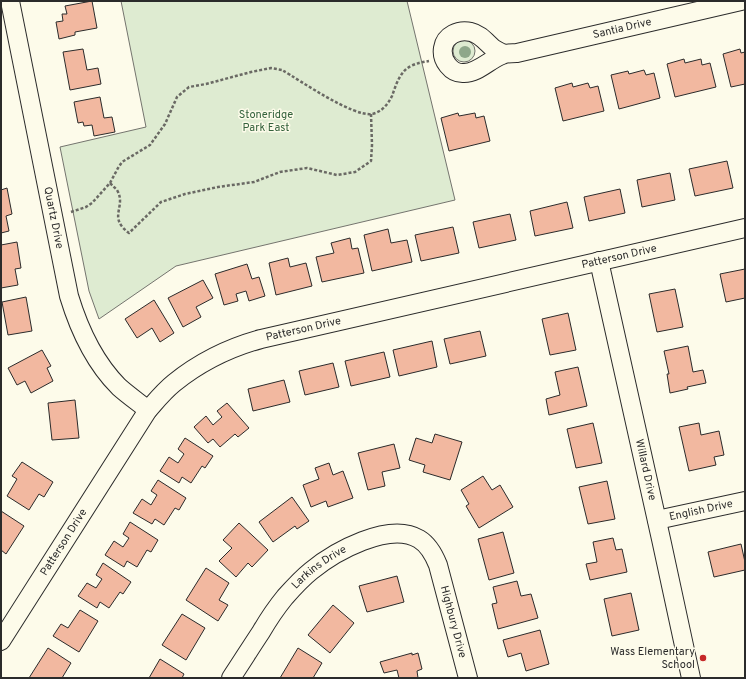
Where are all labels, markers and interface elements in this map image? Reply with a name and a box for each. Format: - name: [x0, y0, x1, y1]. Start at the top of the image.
- street label: Santia Drive: [592, 15, 653, 42]
- park label: Stoneridge Park East: [239, 108, 293, 135]
- street label: Quartz Drive: [40, 185, 66, 250]
- street label: Patterson Drive: [580, 241, 658, 272]
- street label: Patterson Drive: [264, 314, 342, 345]
- street label: Willard Drive: [632, 438, 659, 502]
- street label: English Drive: [668, 497, 734, 524]
- street label: Patterson Drive: [37, 506, 90, 578]
- street label: Larkins Drive: [289, 542, 349, 592]
- street label: Highbury Drive: [437, 584, 469, 660]
- place label: Wass Elementary School: [610, 645, 695, 672]
- marker: Wass Elementary School: [698, 653, 708, 663]

